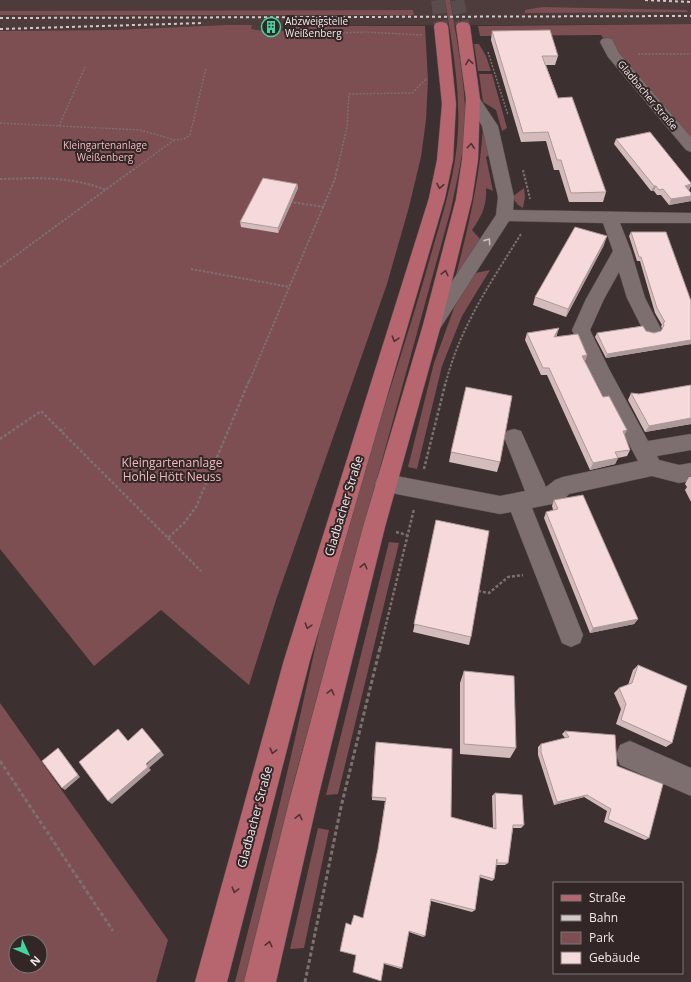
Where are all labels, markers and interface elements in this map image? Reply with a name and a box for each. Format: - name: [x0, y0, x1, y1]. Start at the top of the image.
- place label: Abzweigstelle Weißenberg: [285, 14, 348, 40]
- building icon: Abzweigstelle Weißenberg: [260, 16, 282, 38]
- street label: Gladbacher Straße: [615, 57, 682, 133]
- one-way arrow: [465, 59, 474, 65]
- park label: Kleingartenanlage Weißenberg: [63, 138, 147, 164]
- one-way arrow: [467, 143, 476, 149]
- one-way arrow: [436, 183, 444, 189]
- one-way arrow: [483, 238, 491, 245]
- one-way arrow: [440, 270, 449, 277]
- one-way arrow: [391, 335, 400, 342]
- street label: Gladbacher Straße: [320, 453, 367, 558]
- park label: Kleingartenanlage Hohle Hött Neuss: [122, 454, 223, 485]
- one-way arrow: [359, 562, 368, 569]
- one-way arrow: [304, 622, 313, 629]
- one-way arrow: [326, 688, 335, 695]
- one-way arrow: [269, 748, 278, 755]
- street label: Gladbacher Straße: [233, 764, 276, 869]
- one-way arrow: [294, 814, 303, 821]
- legend: [553, 882, 683, 974]
- one-way arrow: [232, 887, 240, 894]
- text: Straße: [589, 889, 626, 906]
- text: Bahn: [589, 909, 618, 926]
- text: Park: [589, 929, 615, 946]
- north arrow: [8, 934, 48, 974]
- one-way arrow: [265, 941, 273, 947]
- text: Gebäude: [589, 949, 640, 966]
- text: N: [27, 953, 44, 970]

